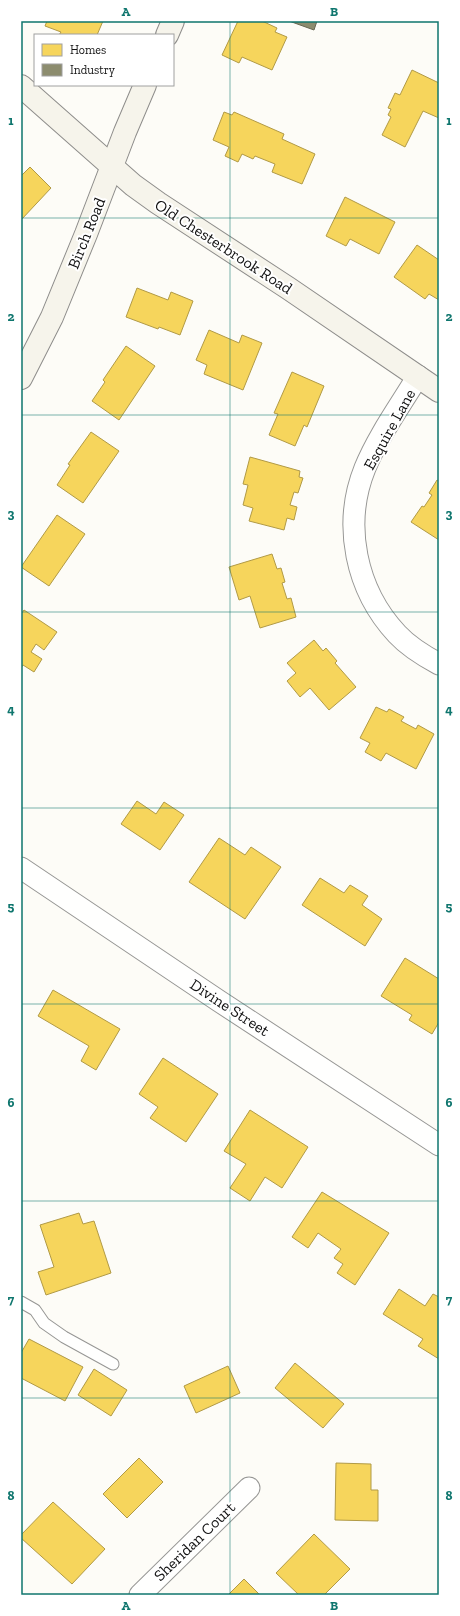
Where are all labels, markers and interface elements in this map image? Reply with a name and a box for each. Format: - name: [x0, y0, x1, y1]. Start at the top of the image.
- text: A: [122, 4, 131, 19]
- text: B: [330, 4, 338, 19]
- legend: [34, 34, 174, 86]
- text: Homes: [70, 43, 106, 57]
- text: Industry: [70, 63, 116, 77]
- text: 1: [8, 113, 14, 128]
- text: 1: [446, 113, 452, 128]
- street label: Birch Road: [64, 195, 109, 272]
- street label: Old Chesterbrook Road: [151, 195, 296, 298]
- text: 2: [8, 309, 15, 324]
- text: 2: [446, 309, 453, 324]
- street label: Esquire Lane: [359, 386, 419, 473]
- text: 3: [8, 506, 15, 521]
- text: 3: [446, 506, 453, 521]
- text: 4: [7, 702, 15, 717]
- text: 4: [445, 702, 453, 717]
- text: 5: [8, 899, 15, 914]
- text: 5: [446, 899, 453, 914]
- street label: Divine Street: [187, 975, 273, 1040]
- text: 6: [8, 1095, 15, 1110]
- text: 6: [446, 1095, 453, 1110]
- text: 7: [8, 1292, 15, 1307]
- text: 7: [446, 1292, 453, 1307]
- text: 8: [7, 1488, 15, 1503]
- text: 8: [445, 1488, 453, 1503]
- street label: Sheridan Court: [150, 1498, 239, 1585]
- text: A: [122, 1598, 131, 1613]
- text: B: [330, 1598, 338, 1613]

